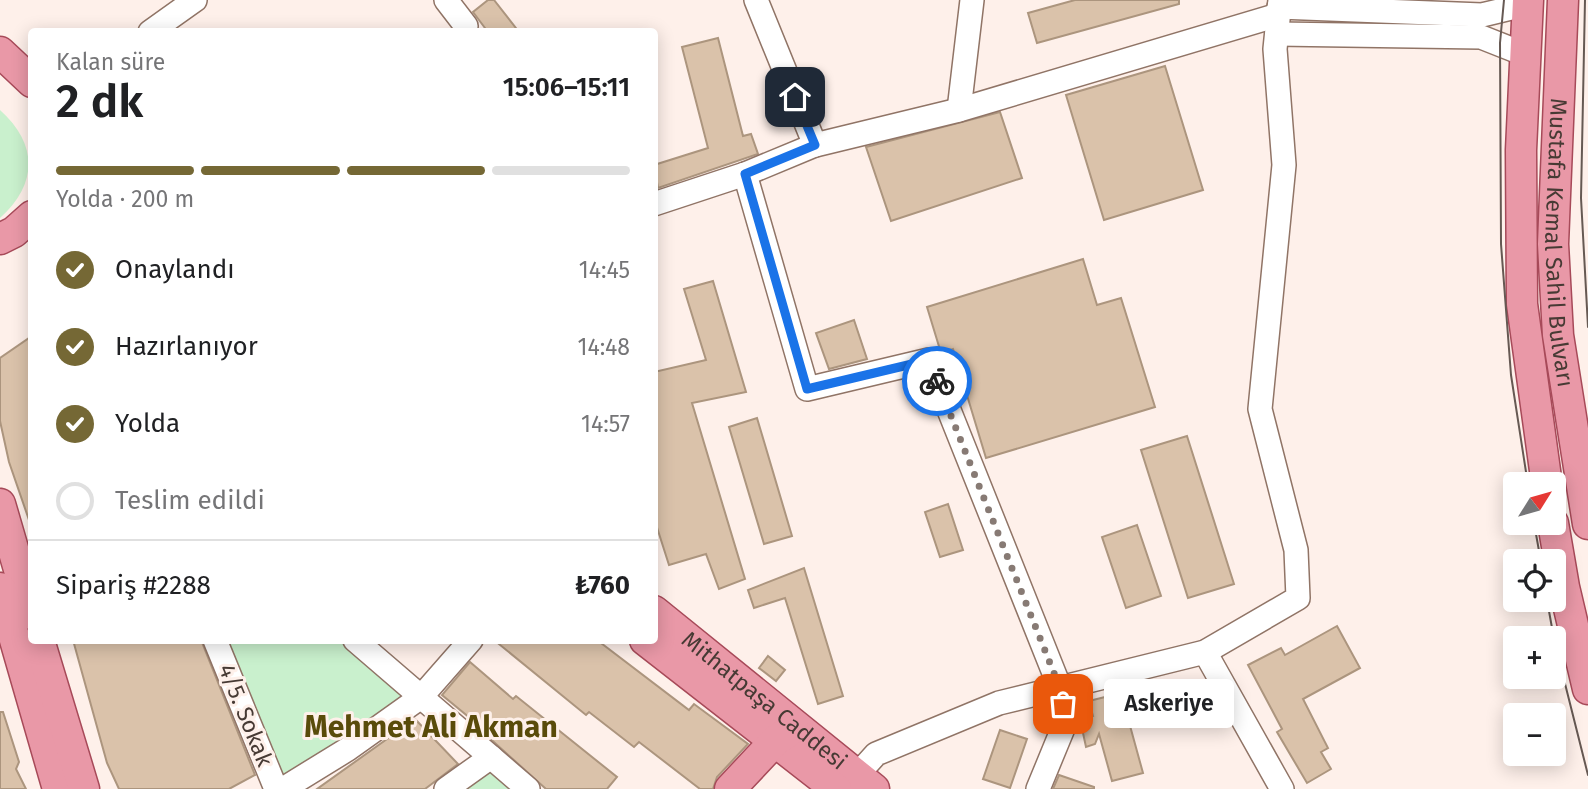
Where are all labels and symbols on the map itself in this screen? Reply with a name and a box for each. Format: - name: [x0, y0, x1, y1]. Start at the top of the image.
- pin: [765, 67, 825, 127]
- street label: Mustafa Kemal Sahil Bulvarı: [1539, 97, 1580, 389]
- courier: [902, 346, 972, 416]
- north arrow: [1503, 472, 1566, 536]
- street label: Mithatpaşa Caddesi: [676, 625, 853, 775]
- street label: 4/5. Sokak: [213, 660, 279, 771]
- pin: [1033, 674, 1093, 734]
- callout: Askeriye: [1105, 680, 1234, 728]
- district label: Mehmet Ali Akman: [304, 709, 558, 745]

